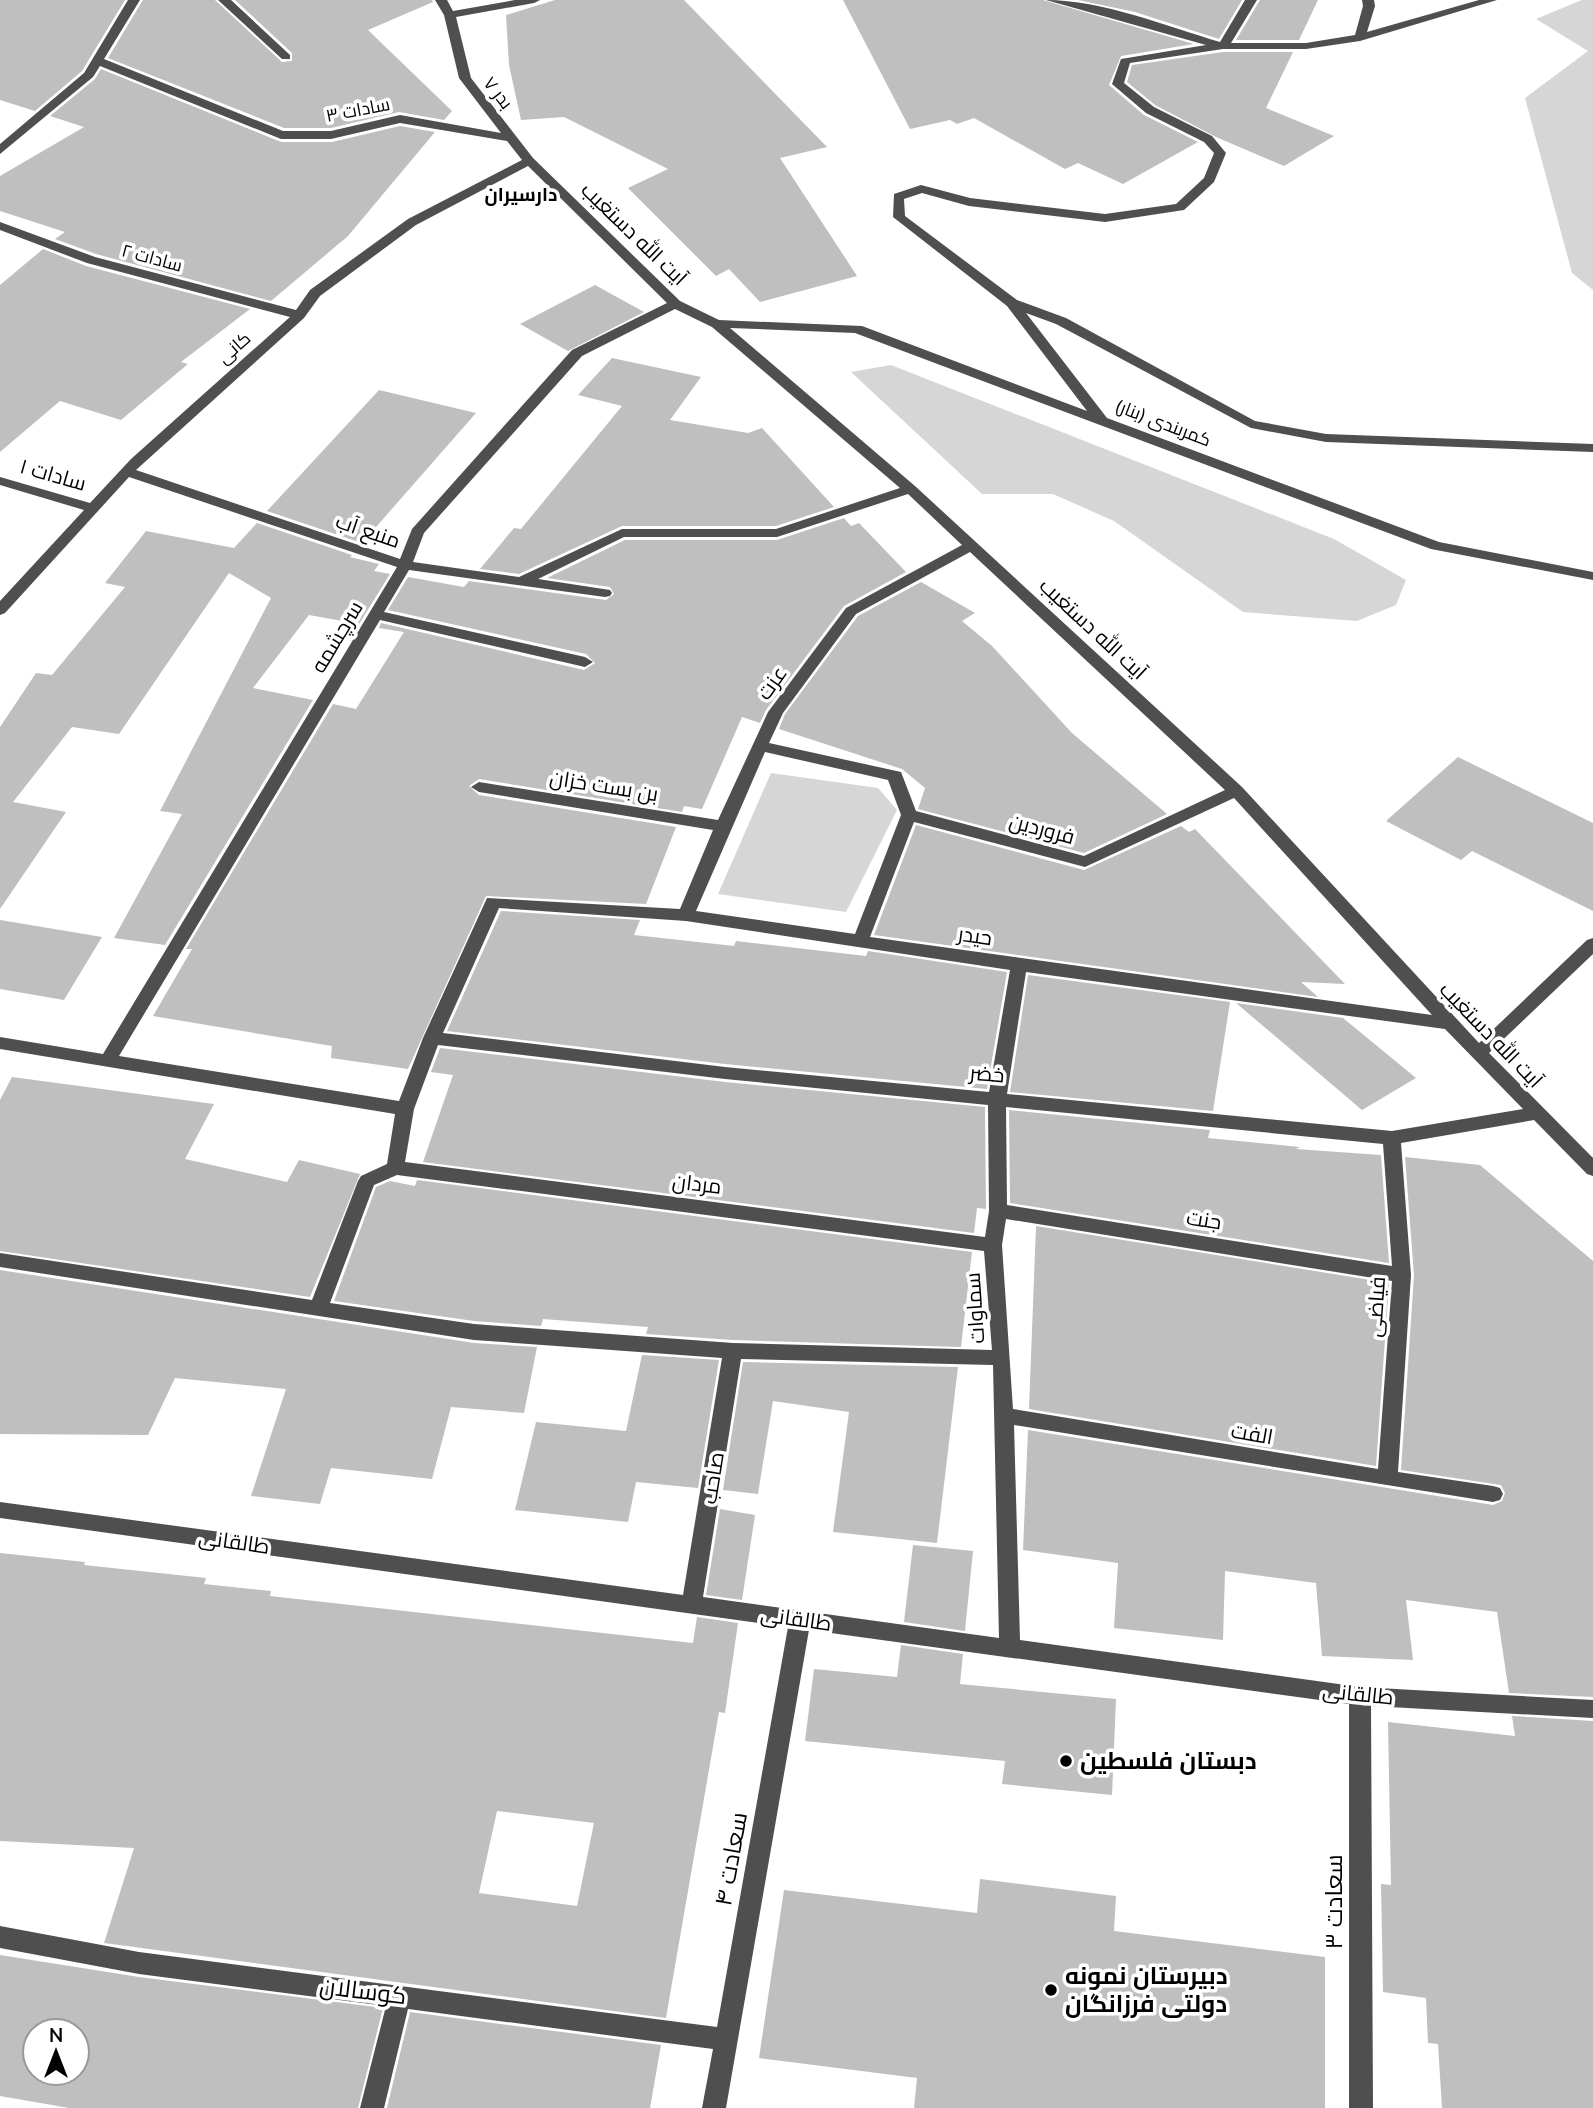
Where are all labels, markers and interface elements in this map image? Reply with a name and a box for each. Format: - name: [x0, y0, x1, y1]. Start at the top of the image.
- street label: بدر ۷: [478, 72, 518, 114]
- street label: سادات ۳: [324, 92, 392, 128]
- street label: آیت الله دستغیب: [575, 176, 693, 292]
- district label: دارسیران: [485, 182, 557, 208]
- street label: سادات ۲: [119, 238, 185, 278]
- street label: کانی: [212, 327, 256, 369]
- street label: کمربندی (بنار): [1112, 394, 1214, 452]
- street label: سادات ۱: [17, 452, 89, 498]
- street label: منبع آب: [332, 507, 404, 555]
- street label: آیت الله دستغیب: [1033, 572, 1153, 686]
- street label: سرچشمه: [305, 596, 369, 678]
- street label: عزت: [750, 661, 794, 705]
- street label: بن بست خزان: [548, 764, 660, 808]
- street label: فروردین: [1006, 807, 1078, 851]
- street label: حیدر: [955, 920, 994, 952]
- street label: آیت الله دستغیب: [1433, 976, 1549, 1094]
- street label: خضر: [967, 1058, 1006, 1089]
- street label: مردان: [671, 1167, 723, 1201]
- street label: جنت: [1185, 1203, 1223, 1237]
- street label: سماوات: [959, 1271, 991, 1345]
- street label: فیاضی: [1360, 1276, 1392, 1338]
- street label: الفت: [1229, 1417, 1275, 1451]
- street label: صاحب: [695, 1450, 731, 1506]
- street label: طالقانی: [197, 1523, 271, 1561]
- street label: طالقانی: [759, 1600, 833, 1638]
- street label: طالقانی: [1321, 1676, 1395, 1712]
- place label: دبستان فلسطین: [1080, 1745, 1257, 1777]
- marker: دبستان فلسطین: [1058, 1753, 1074, 1769]
- street label: سعادت ۴: [707, 1810, 755, 1908]
- street label: سعادت ۳: [1318, 1854, 1350, 1950]
- place label: دبیرستان نمونه دولتی فرزانگان: [1065, 1960, 1228, 2020]
- street label: کوسالان: [318, 1970, 408, 2012]
- marker: دبیرستان نمونه دولتی فرزانگان: [1043, 1982, 1059, 1998]
- north arrow: [21, 2017, 91, 2087]
- text: N: [49, 2023, 63, 2049]

